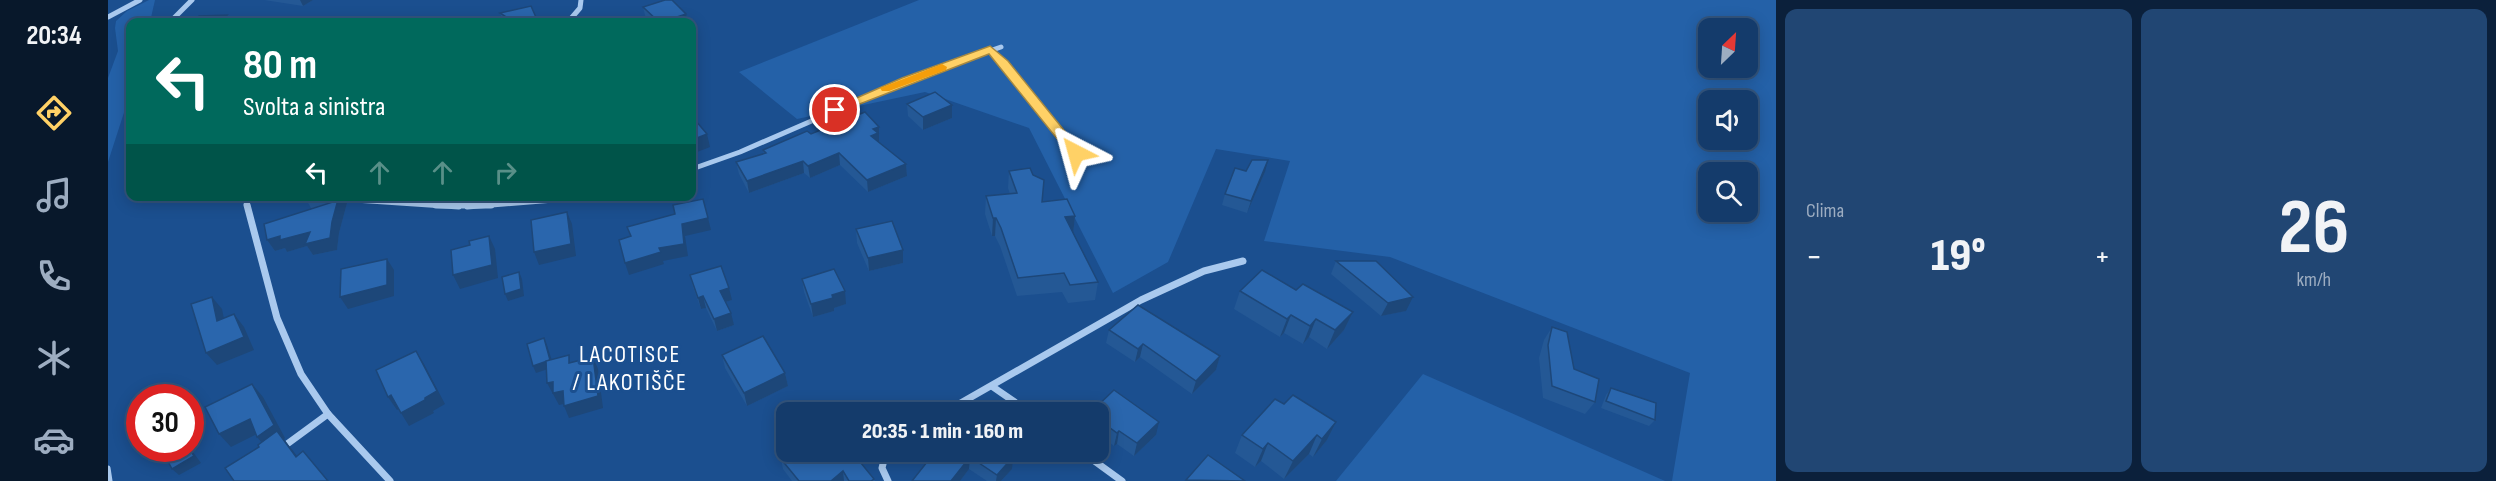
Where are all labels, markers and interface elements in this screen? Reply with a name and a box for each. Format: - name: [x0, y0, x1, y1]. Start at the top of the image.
- north arrow: [1698, 18, 1758, 78]
- map controls: [1698, 18, 1758, 222]
- text: 20:34: [26, 20, 82, 52]
- text: 80 m: [243, 40, 317, 91]
- icon: left: [144, 42, 222, 120]
- pin: [809, 84, 860, 135]
- button: sound: [1698, 90, 1758, 150]
- text: Svolta a sinistra: [243, 91, 385, 123]
- icon: directions: [33, 92, 75, 134]
- icon: arrive: [818, 93, 851, 126]
- position arrow: [1044, 121, 1108, 185]
- icon: left: [300, 156, 333, 189]
- icon: ahead: [363, 156, 396, 189]
- icon: ahead: [426, 156, 459, 189]
- icon: right: [489, 156, 522, 189]
- button: search: [1698, 162, 1758, 222]
- icon: music: [33, 174, 75, 216]
- text: 26: [2278, 182, 2349, 275]
- text: Clima: [1806, 199, 1844, 223]
- text: 19°: [1931, 229, 1986, 284]
- text: −: [1806, 237, 1822, 277]
- text: +: [2094, 237, 2111, 277]
- icon: phone: [33, 255, 75, 297]
- text: km/h: [2296, 268, 2331, 292]
- icon: climate: [33, 337, 75, 379]
- district label: LACOTISCE / LAKOTIŠČE: [573, 340, 688, 397]
- speed limit sign: 30: [126, 384, 204, 462]
- text: 20:35 · 1 min · 160 m: [862, 418, 1023, 445]
- icon: car: [33, 419, 75, 461]

